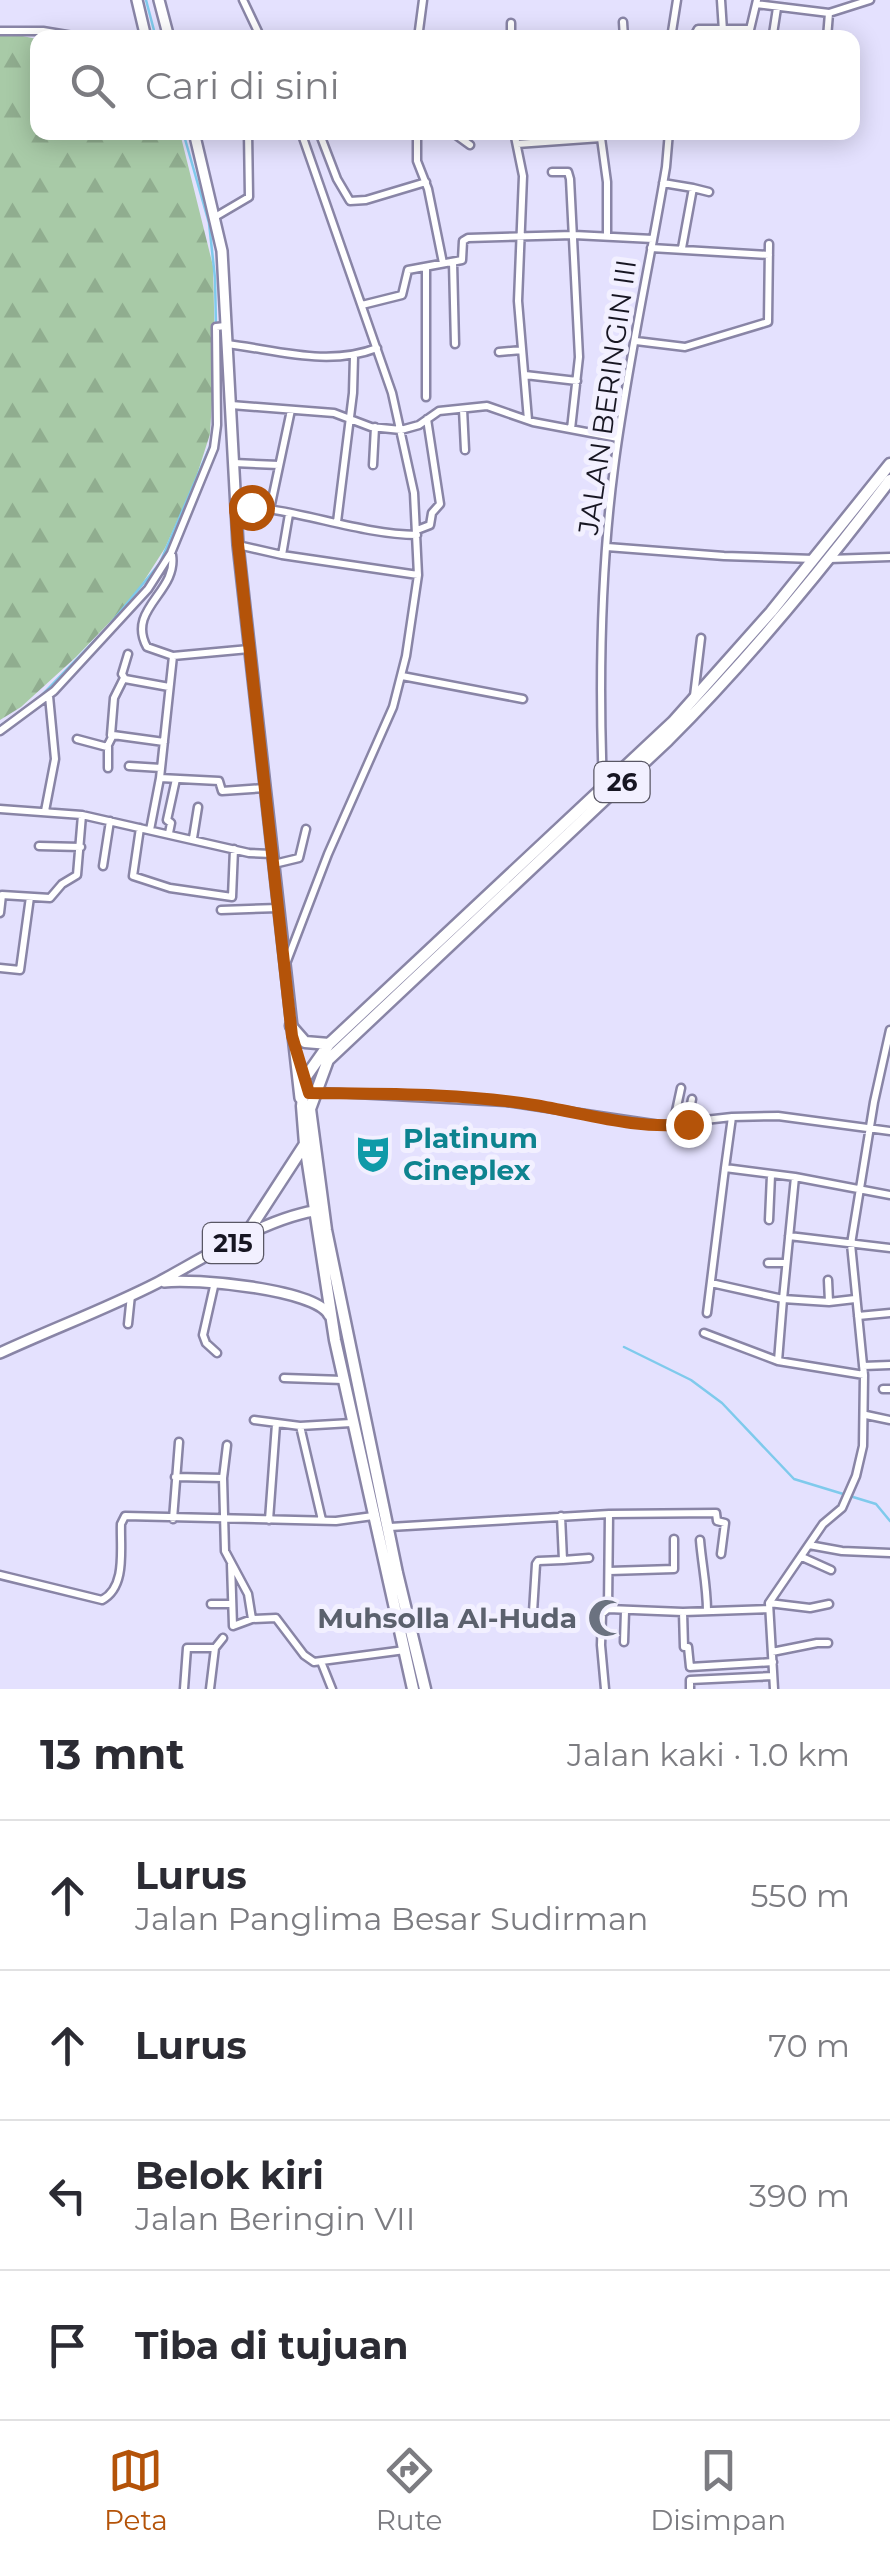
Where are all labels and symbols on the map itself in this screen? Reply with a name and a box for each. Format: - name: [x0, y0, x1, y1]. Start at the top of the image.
- street label: JALAN BERINGIN III: [571, 257, 643, 538]
- route start: [229, 485, 275, 531]
- road number: 26: [594, 762, 650, 802]
- route end: [666, 1102, 712, 1148]
- place label: Platinum Cineplex: [403, 1121, 538, 1187]
- theatre icon: Platinum Cineplex: [352, 1133, 394, 1175]
- road number: 215: [203, 1223, 263, 1263]
- mosque icon: Muhsolla Al-Huda: [586, 1597, 628, 1639]
- place label: Muhsolla Al-Huda: [317, 1601, 577, 1635]

